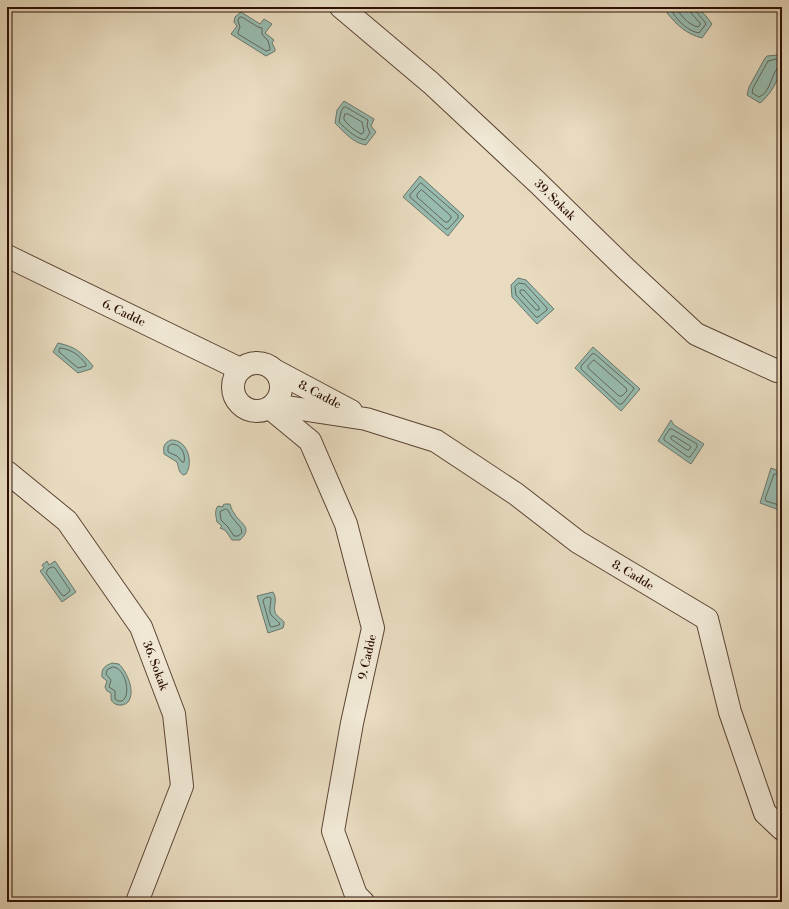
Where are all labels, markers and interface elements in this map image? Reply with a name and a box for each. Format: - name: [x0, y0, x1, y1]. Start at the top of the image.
- street label: 39. Sokak: [531, 176, 579, 224]
- street label: 6. Cadde: [100, 296, 148, 330]
- street label: 8. Cadde: [296, 377, 344, 412]
- street label: 8. Cadde: [609, 557, 657, 594]
- street label: 9. Cadde: [355, 633, 380, 681]
- street label: 36. Sokak: [139, 639, 172, 693]

